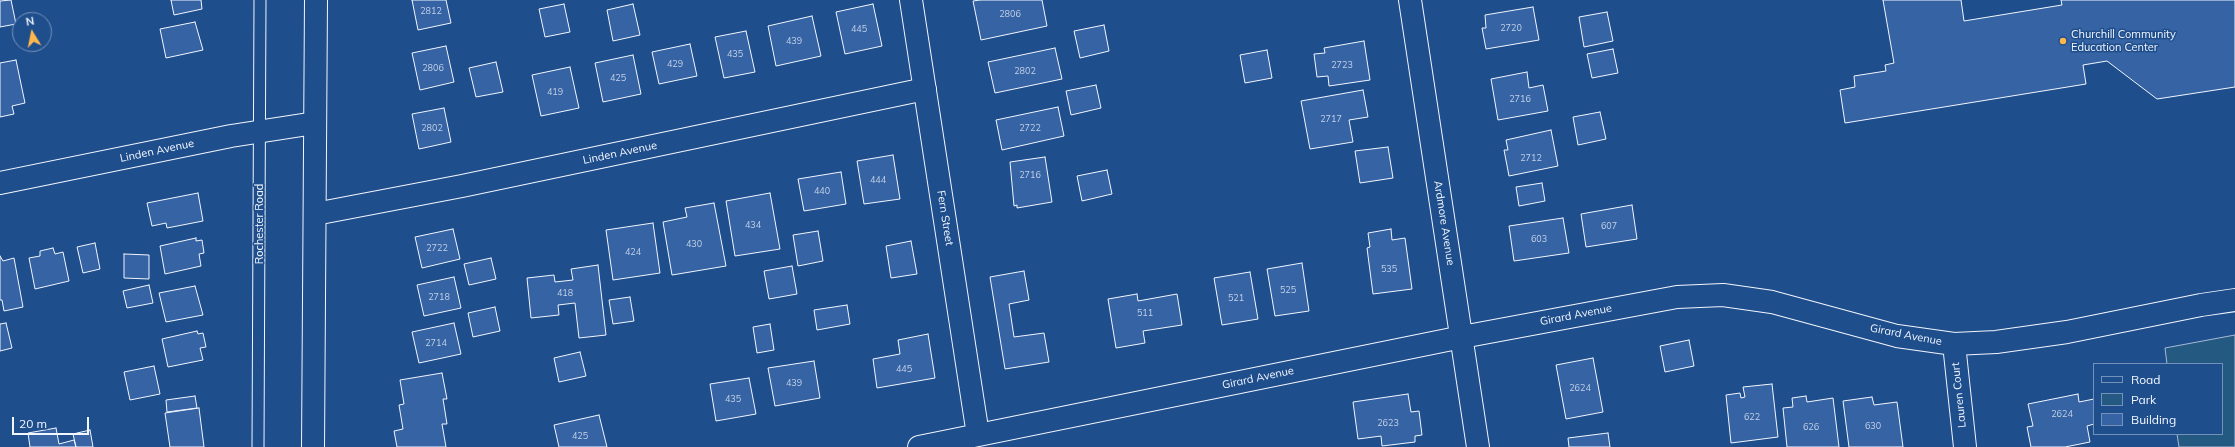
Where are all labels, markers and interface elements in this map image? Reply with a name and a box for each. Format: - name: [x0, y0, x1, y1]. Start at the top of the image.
- house number: 2812: [420, 6, 442, 16]
- house number: 2806: [999, 9, 1021, 19]
- north arrow: [12, 12, 52, 52]
- text: N: [25, 14, 35, 29]
- house number: 2720: [1500, 23, 1522, 33]
- house number: 445: [851, 24, 867, 34]
- place label: Churchill Community Education Center: [2071, 28, 2176, 54]
- house number: 439: [786, 36, 802, 46]
- marker: Churchill Community Education Center: [2058, 36, 2068, 46]
- house number: 435: [727, 49, 743, 59]
- house number: 429: [667, 59, 683, 69]
- house number: 2723: [1331, 60, 1353, 70]
- house number: 2806: [422, 63, 444, 73]
- house number: 2802: [1014, 66, 1036, 76]
- house number: 425: [610, 73, 626, 83]
- house number: 419: [547, 87, 563, 97]
- house number: 2716: [1509, 94, 1531, 104]
- house number: 2717: [1320, 114, 1342, 124]
- house number: 2802: [421, 123, 443, 133]
- house number: 2722: [1019, 123, 1041, 133]
- street label: Linden Avenue: [119, 137, 195, 165]
- street label: Linden Avenue: [582, 139, 658, 167]
- house number: 2712: [1520, 153, 1542, 163]
- house number: 2716: [1019, 170, 1041, 180]
- house number: 444: [870, 175, 886, 185]
- street label: Ardmore Avenue: [1431, 180, 1457, 266]
- street label: Rochester Road: [253, 184, 267, 264]
- house number: 440: [814, 186, 830, 196]
- street label: Fern Street: [934, 189, 956, 247]
- house number: 434: [745, 220, 761, 230]
- house number: 607: [1601, 221, 1617, 231]
- house number: 603: [1531, 234, 1547, 244]
- house number: 430: [686, 239, 702, 249]
- house number: 2722: [426, 243, 448, 253]
- house number: 424: [625, 247, 641, 257]
- house number: 535: [1381, 264, 1397, 274]
- house number: 525: [1280, 285, 1296, 295]
- house number: 418: [557, 288, 573, 298]
- house number: 2718: [428, 292, 450, 302]
- house number: 521: [1228, 293, 1244, 303]
- street label: Girard Avenue: [1539, 302, 1613, 328]
- house number: 511: [1137, 308, 1153, 318]
- street label: Girard Avenue: [1869, 322, 1943, 348]
- house number: 2714: [425, 338, 447, 348]
- street label: Lauren Court: [1949, 361, 1969, 429]
- legend: [2093, 363, 2223, 435]
- house number: 445: [896, 364, 912, 374]
- street label: Girard Avenue: [1221, 364, 1295, 392]
- text: Road: [2131, 372, 2160, 387]
- house number: 439: [786, 378, 802, 388]
- house number: 2624: [1569, 383, 1591, 393]
- text: Park: [2131, 392, 2156, 407]
- house number: 435: [725, 394, 741, 404]
- scale bar: [14, 409, 91, 435]
- house number: 2624: [2051, 409, 2073, 419]
- house number: 622: [1744, 412, 1760, 422]
- text: Building: [2131, 412, 2176, 427]
- text: 20 m: [19, 416, 47, 431]
- house number: 2623: [1377, 418, 1399, 428]
- house number: 630: [1865, 421, 1881, 431]
- house number: 626: [1803, 422, 1819, 432]
- house number: 425: [572, 431, 588, 441]

